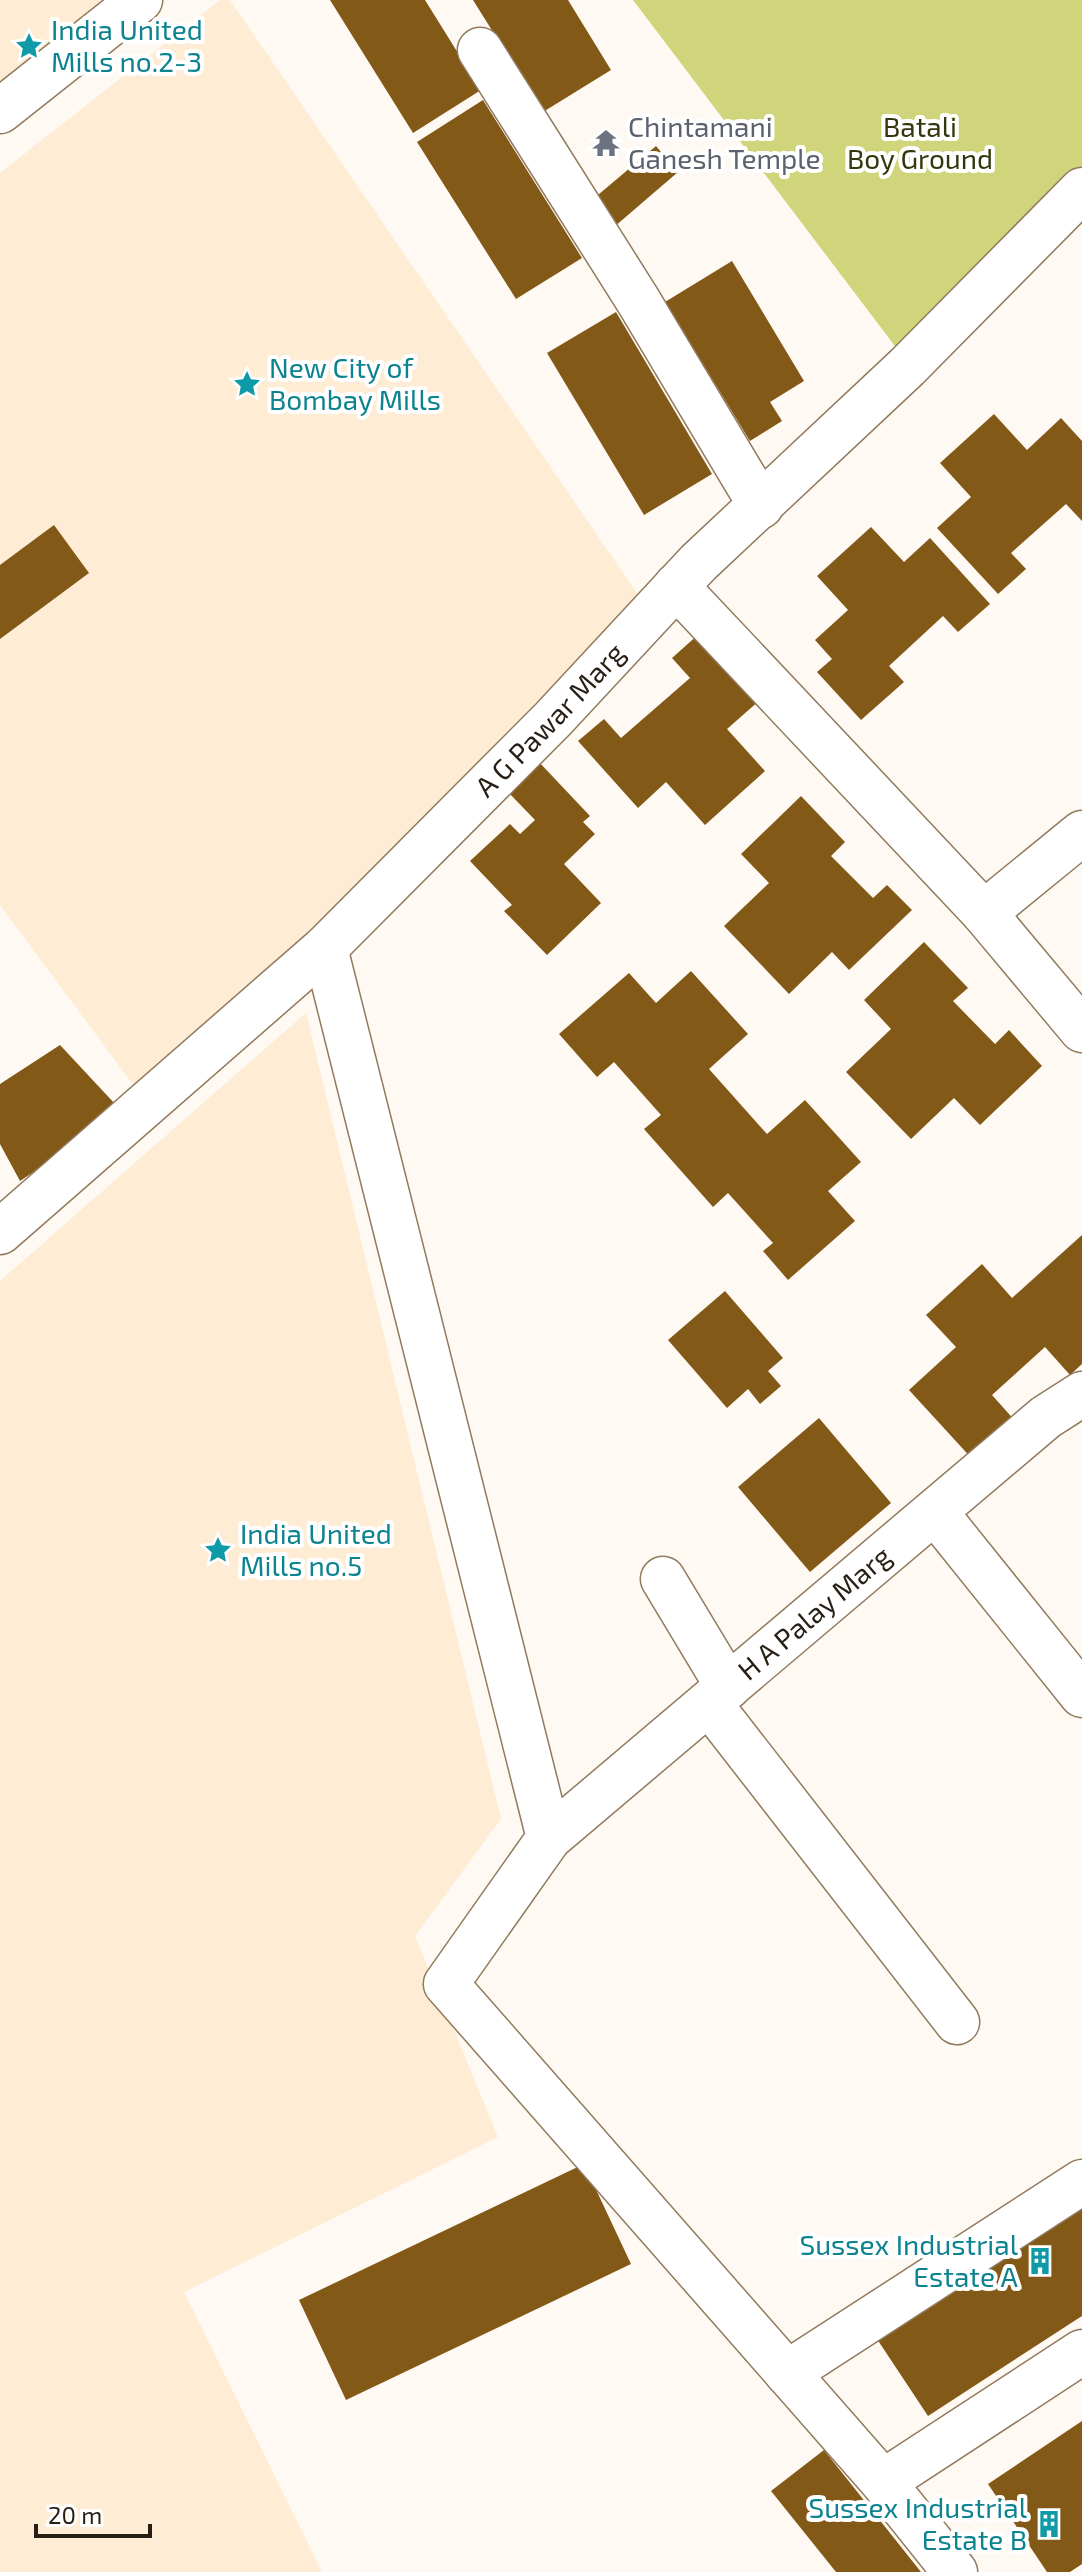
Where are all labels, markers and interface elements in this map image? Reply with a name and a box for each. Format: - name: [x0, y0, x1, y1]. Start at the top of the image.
- place label: India United Mills no.2-3: [51, 12, 203, 78]
- place icon: India United Mills no.2-3: [14, 31, 44, 61]
- place label: Chintamani Ganesh Temple: [628, 109, 821, 175]
- park label: Batali Boy Ground: [847, 109, 993, 175]
- temple icon: Chintamani Ganesh Temple: [591, 128, 621, 158]
- place label: New City of Bombay Mills: [269, 350, 441, 416]
- place icon: New City of Bombay Mills: [232, 369, 262, 399]
- street label: A G Pawar Marg: [468, 635, 631, 803]
- place label: India United Mills no.5: [240, 1516, 392, 1582]
- place icon: India United Mills no.5: [203, 1535, 233, 1565]
- street label: H A Palay Marg: [730, 1538, 898, 1687]
- place label: Sussex Industrial Estate A: [799, 2227, 1019, 2293]
- building icon: Sussex Industrial Estate A: [1025, 2246, 1055, 2276]
- scale bar: [36, 2488, 150, 2538]
- place label: Sussex Industrial Estate B: [808, 2490, 1028, 2556]
- text: 20 m: [48, 2500, 102, 2529]
- building icon: Sussex Industrial Estate B: [1034, 2509, 1064, 2539]

